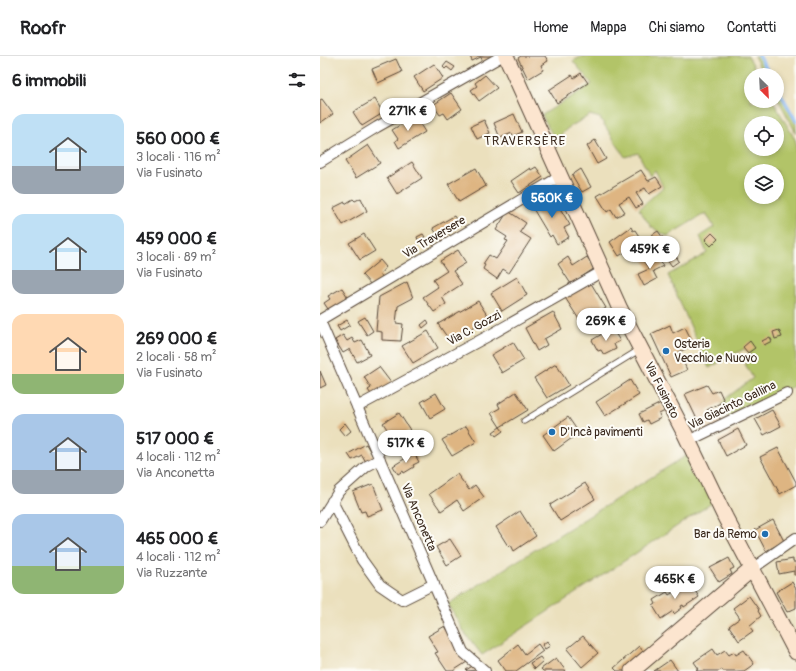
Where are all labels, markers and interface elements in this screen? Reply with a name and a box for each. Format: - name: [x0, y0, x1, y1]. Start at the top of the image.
- text: Roofr: [20, 16, 66, 40]
- text: Home: [533, 19, 568, 36]
- text: Mappa: [590, 19, 627, 36]
- text: Chi siamo: [649, 19, 705, 36]
- text: Contatti: [727, 19, 776, 36]
- north arrow: [744, 68, 784, 108]
- map controls: [744, 68, 784, 204]
- icon: filters: [286, 69, 308, 91]
- text: 6 immobili: [12, 70, 86, 91]
- pin: 271K €: [375, 98, 441, 132]
- text: 271K €: [389, 103, 427, 119]
- button: locate: [744, 116, 784, 156]
- text: 560 000 €: [136, 128, 220, 149]
- icon: home: [44, 130, 92, 178]
- district label: TRAVERSÈRE: [484, 133, 566, 149]
- text: 3 locali · 116 m²: [136, 149, 221, 165]
- button: layers: [744, 164, 784, 204]
- text: Via Fusinato: [136, 165, 203, 181]
- pin: 560K €: [519, 185, 585, 219]
- text: 560K €: [531, 190, 573, 206]
- street label: Via Traversere: [400, 213, 468, 262]
- text: 459 000 €: [136, 228, 217, 249]
- icon: home: [44, 230, 92, 278]
- pin: 459K €: [617, 236, 683, 270]
- text: 459K €: [630, 241, 670, 257]
- text: 3 locali · 89 m²: [136, 249, 216, 265]
- text: Via Fusinato: [136, 265, 203, 281]
- street label: Via C. Gozzi: [445, 308, 504, 349]
- pin: 269K €: [573, 308, 639, 342]
- text: 269K €: [586, 313, 626, 329]
- text: 269 000 €: [136, 328, 218, 349]
- icon: home: [44, 330, 92, 378]
- place label: Osteria Vecchio e Nuovo: [674, 337, 758, 366]
- marker: Osteria Vecchio e Nuovo: [661, 346, 671, 356]
- text: 2 locali · 58 m²: [136, 349, 216, 365]
- street label: Via Fusinato: [641, 359, 682, 421]
- text: Via Fusinato: [136, 365, 203, 381]
- street label: Via Giacinto Gallina: [686, 378, 779, 433]
- place label: D'Incà pavimenti: [560, 425, 643, 440]
- marker: D'Incà pavimenti: [547, 427, 557, 437]
- text: 517 000 €: [136, 428, 214, 449]
- icon: home: [44, 430, 92, 478]
- pin: 517K €: [373, 430, 439, 464]
- text: 517K €: [387, 435, 425, 451]
- text: 4 locali · 112 m²: [136, 449, 221, 465]
- text: Via Anconetta: [136, 465, 215, 481]
- street label: Via Anconetta: [397, 481, 440, 554]
- place label: Bar da Remo: [694, 527, 758, 542]
- text: 465 000 €: [136, 528, 218, 549]
- marker: Bar da Remo: [760, 529, 770, 539]
- icon: home: [44, 530, 92, 578]
- text: 4 locali · 112 m²: [136, 549, 221, 565]
- text: Via Ruzzante: [136, 565, 207, 581]
- pin: 465K €: [642, 566, 708, 600]
- text: 465K €: [654, 571, 696, 587]

